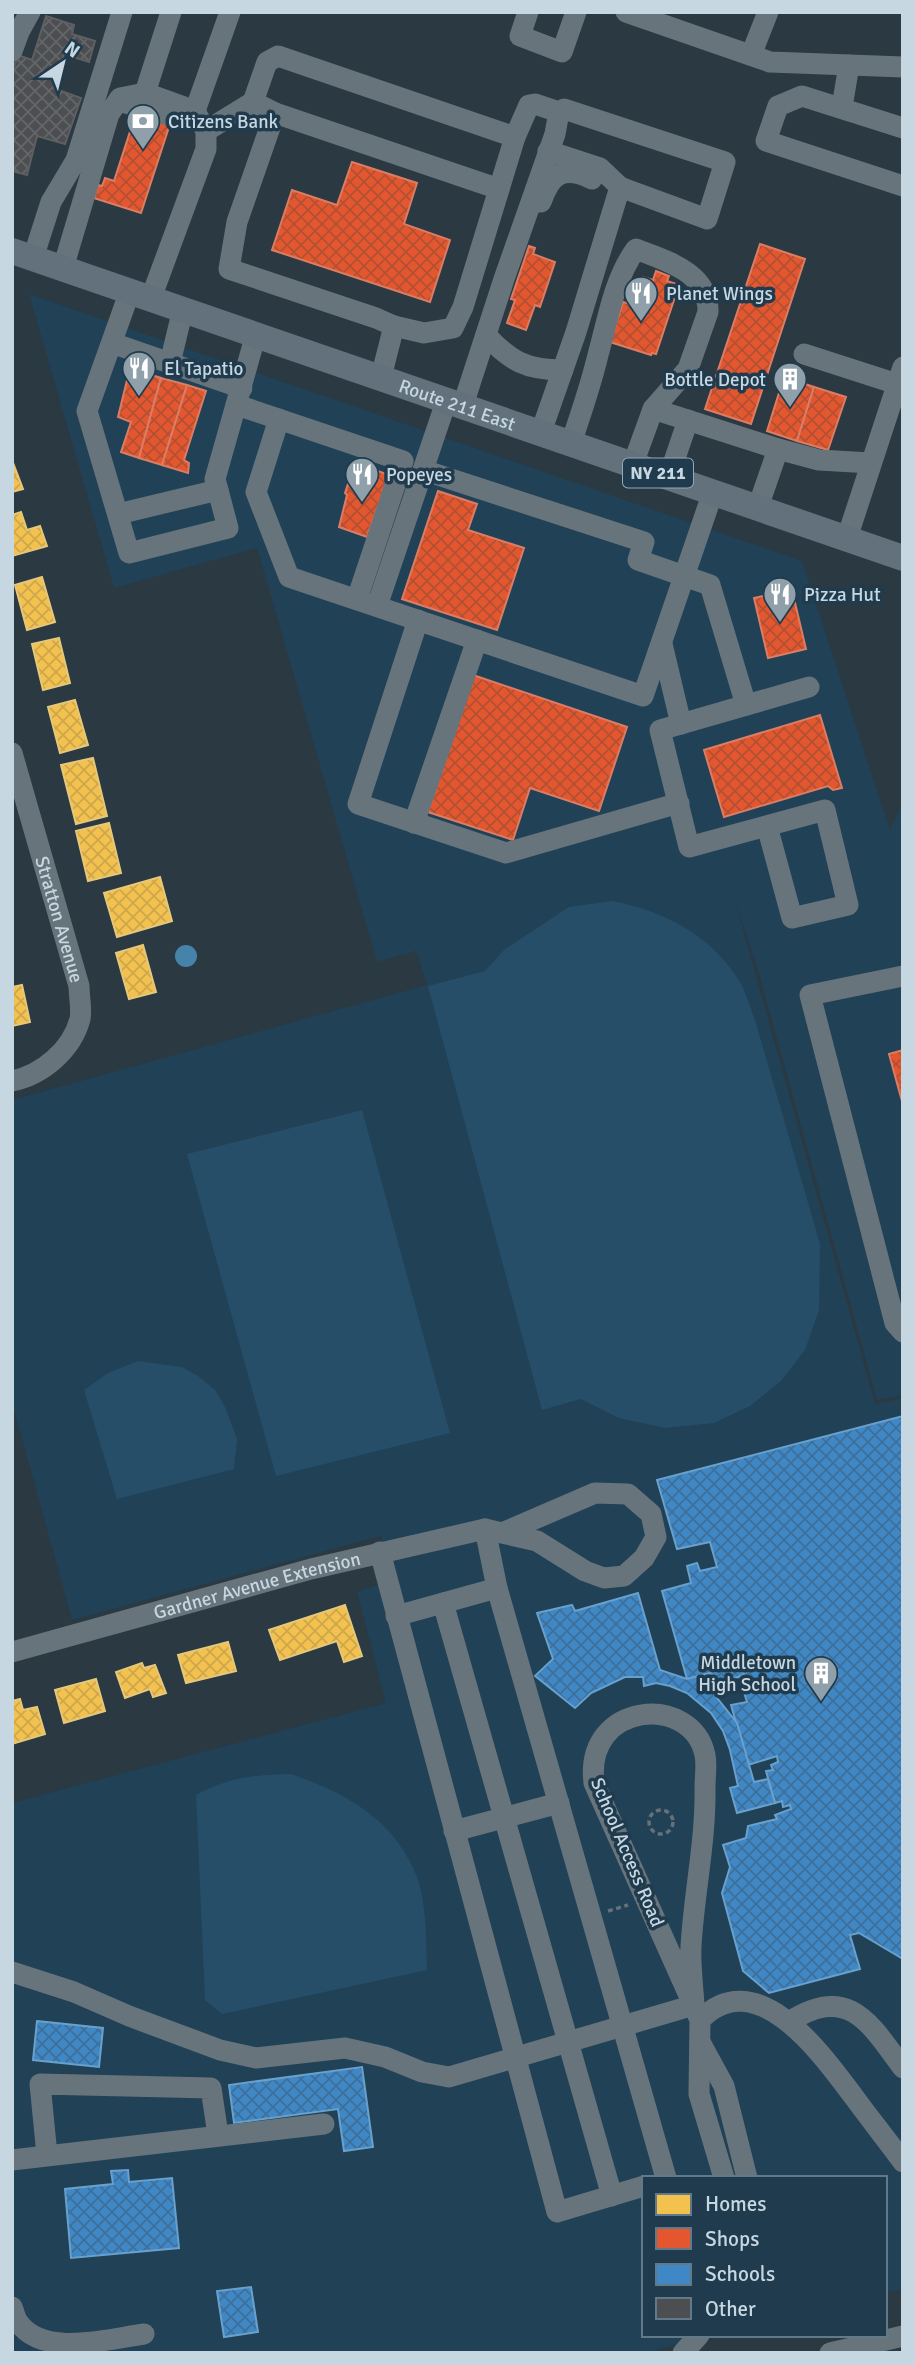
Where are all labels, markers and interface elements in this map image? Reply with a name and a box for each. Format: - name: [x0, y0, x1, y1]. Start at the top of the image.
- north arrow: [28, 28, 98, 98]
- text: N: [60, 36, 84, 64]
- bank icon: Citizens Bank: [124, 102, 162, 151]
- place label: Citizens Bank: [168, 110, 279, 134]
- restaurant icon: Planet Wings: [622, 274, 660, 323]
- place label: Planet Wings: [666, 282, 773, 306]
- restaurant icon: El Tapatio: [120, 349, 158, 398]
- place label: El Tapatio: [164, 357, 244, 381]
- building icon: Bottle Depot: [771, 360, 809, 409]
- place label: Bottle Depot: [664, 368, 766, 392]
- street label: Route 211 East: [395, 374, 519, 437]
- restaurant icon: Popeyes: [343, 455, 381, 504]
- road number: NY 211: [623, 458, 693, 488]
- place label: Popeyes: [386, 463, 452, 487]
- restaurant icon: Pizza Hut: [761, 575, 799, 624]
- place label: Pizza Hut: [804, 583, 881, 607]
- street label: Stratton Avenue: [29, 853, 88, 986]
- street label: Gardner Avenue Extension: [151, 1547, 363, 1625]
- place label: Middletown High School: [698, 1651, 796, 1697]
- building icon: Middletown High School: [802, 1654, 840, 1703]
- street label: School Access Road: [585, 1774, 669, 1930]
- legend: [642, 2176, 887, 2337]
- text: Homes: [705, 2191, 767, 2217]
- text: Shops: [705, 2226, 759, 2252]
- text: Schools: [705, 2261, 775, 2287]
- text: Other: [705, 2296, 756, 2322]

